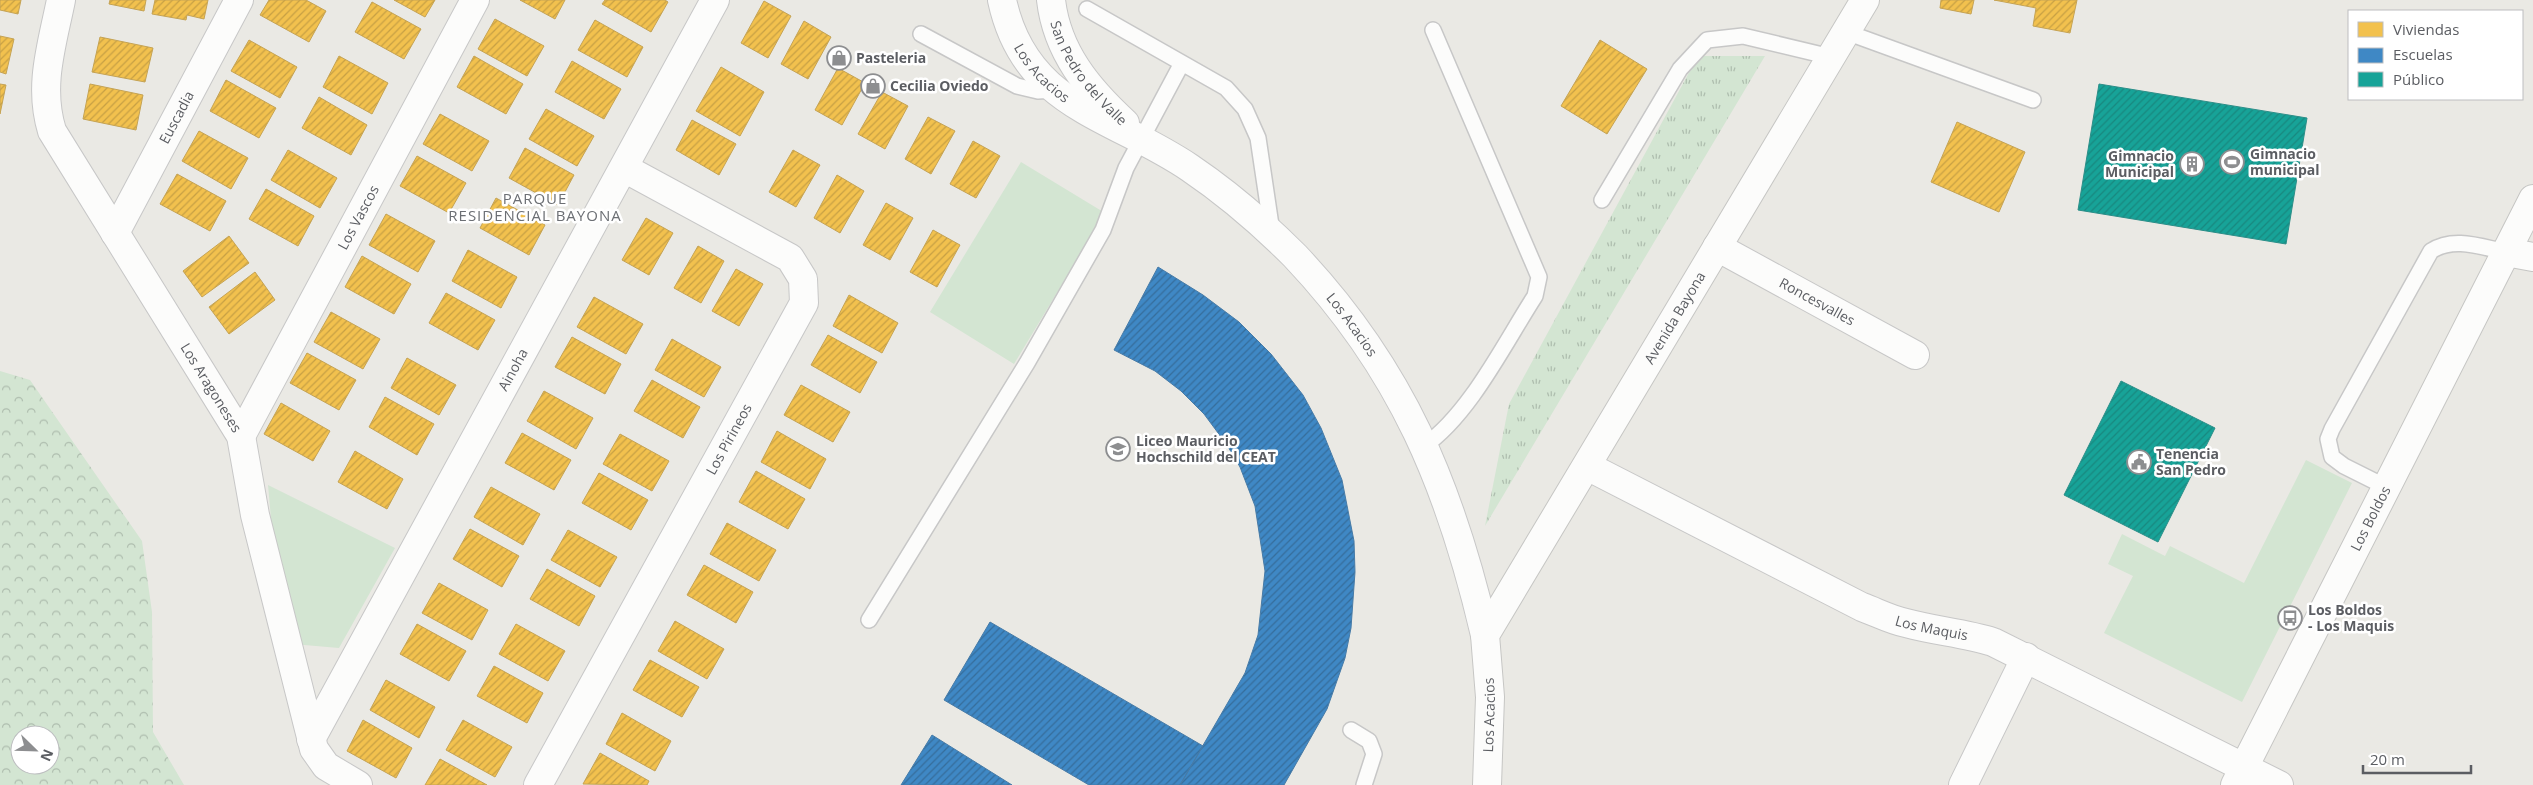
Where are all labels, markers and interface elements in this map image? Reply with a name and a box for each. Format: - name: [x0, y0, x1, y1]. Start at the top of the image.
- legend: [2348, 10, 2523, 100]
- street label: San Pedro del Valle: [1046, 18, 1132, 129]
- text: Viviendas: [2393, 19, 2459, 39]
- street label: Los Acacios: [1010, 40, 1074, 107]
- text: Escuelas: [2393, 44, 2453, 64]
- shop icon: Pasteleria: [826, 45, 852, 71]
- place label: Pasteleria: [856, 48, 926, 67]
- text: Público: [2393, 69, 2444, 89]
- shop icon: Cecilia Oviedo: [860, 73, 886, 99]
- place label: Cecilia Oviedo: [890, 76, 989, 95]
- street label: Euscadia: [154, 87, 198, 147]
- place label: Gimnacio municipal: [2250, 144, 2319, 179]
- place label: Gimnacio Municipal: [2105, 146, 2174, 181]
- sports icon: Gimnacio municipal: [2219, 149, 2245, 175]
- building icon: Gimnacio Municipal: [2179, 151, 2205, 177]
- street label: Los Vascos: [333, 181, 383, 253]
- district label: PARQUE RESIDENCIAL BAYONA: [448, 188, 622, 225]
- street label: Avenida Bayona: [1639, 268, 1709, 367]
- street label: Roncesvalles: [1776, 273, 1859, 330]
- street label: Los Acacios: [1322, 289, 1382, 360]
- street label: Los Aragoneses: [177, 339, 247, 436]
- street label: Ainoha: [493, 345, 532, 394]
- street label: Los Pirineos: [701, 400, 756, 478]
- place label: Liceo Mauricio Hochschild del CEAT: [1136, 431, 1276, 466]
- school or university icon: Liceo Mauricio Hochschild del CEAT: [1105, 436, 1131, 462]
- place label: Tenencia San Pedro: [2156, 444, 2226, 479]
- public building icon: Tenencia San Pedro: [2126, 449, 2152, 475]
- street label: Los Boldos: [2346, 482, 2395, 554]
- place label: Los Boldos - Los Maquis: [2308, 600, 2394, 635]
- bus stop icon: Los Boldos - Los Maquis: [2277, 605, 2303, 631]
- street label: Los Maquis: [1893, 611, 1970, 644]
- street label: Los Acacios: [1478, 677, 1499, 753]
- north arrow: [10, 725, 60, 775]
- scale bar: [2363, 742, 2470, 774]
- text: N: [36, 746, 58, 764]
- text: 20 m: [2370, 749, 2405, 769]

